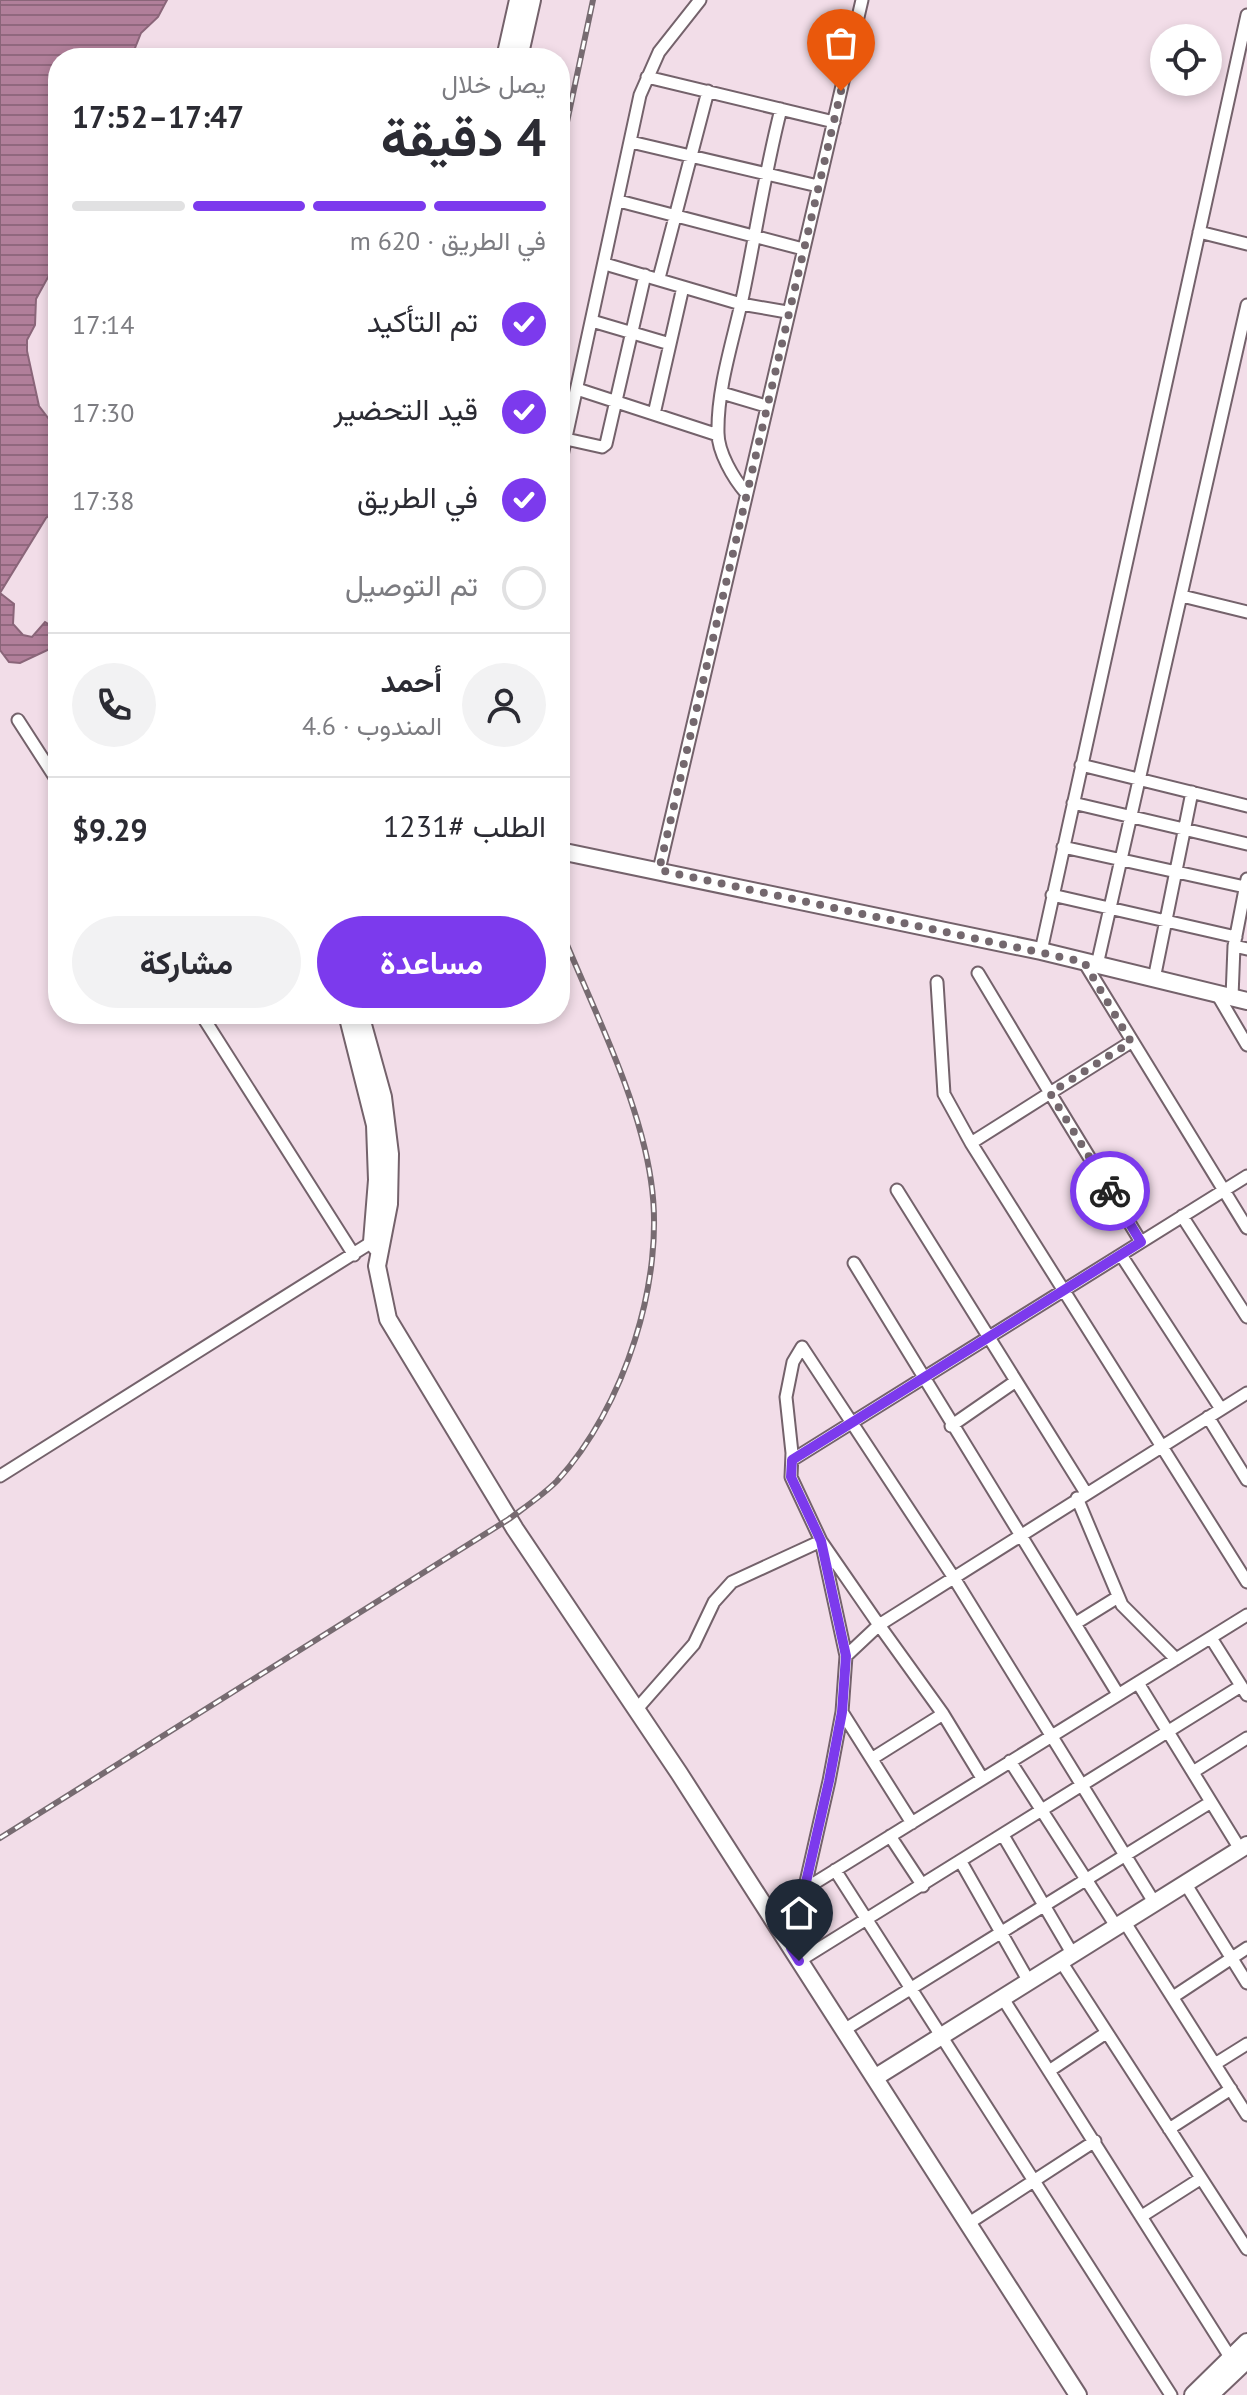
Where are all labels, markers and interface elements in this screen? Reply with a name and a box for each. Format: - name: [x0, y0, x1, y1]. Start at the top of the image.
- pin: [807, 9, 875, 91]
- icon: bag: [819, 21, 863, 65]
- map controls: [1150, 24, 1222, 96]
- button: locate: [1150, 24, 1222, 96]
- text: يصل خلال: [441, 67, 546, 100]
- text: 17:47–17:52: [72, 97, 244, 136]
- text: 4 دقيقة: [381, 103, 546, 170]
- text: في الطريق · 620 m: [350, 224, 546, 257]
- text: تم التأكيد: [367, 301, 478, 340]
- icon: check: [502, 302, 546, 346]
- text: 17:14: [72, 308, 134, 341]
- text: قيد التحضير: [333, 389, 478, 428]
- icon: check: [502, 390, 546, 434]
- text: 17:30: [72, 396, 134, 429]
- text: في الطريق: [357, 477, 478, 516]
- icon: check: [502, 478, 546, 522]
- text: 17:38: [72, 484, 134, 517]
- text: تم التوصيل: [345, 565, 478, 604]
- text: أحمد: [380, 661, 442, 700]
- button: phone: [72, 663, 156, 747]
- button: person: [462, 663, 546, 747]
- text: المندوب · 4.6: [302, 709, 442, 742]
- text: الطلب #1231: [383, 806, 546, 845]
- text: $9.29: [72, 810, 147, 849]
- button: مشاركة: [72, 916, 301, 1008]
- button: مساعدة: [317, 916, 546, 1008]
- courier: [1070, 1151, 1150, 1231]
- icon: bike: [1088, 1169, 1132, 1213]
- pin: [765, 1879, 833, 1961]
- icon: home: [777, 1891, 821, 1935]

